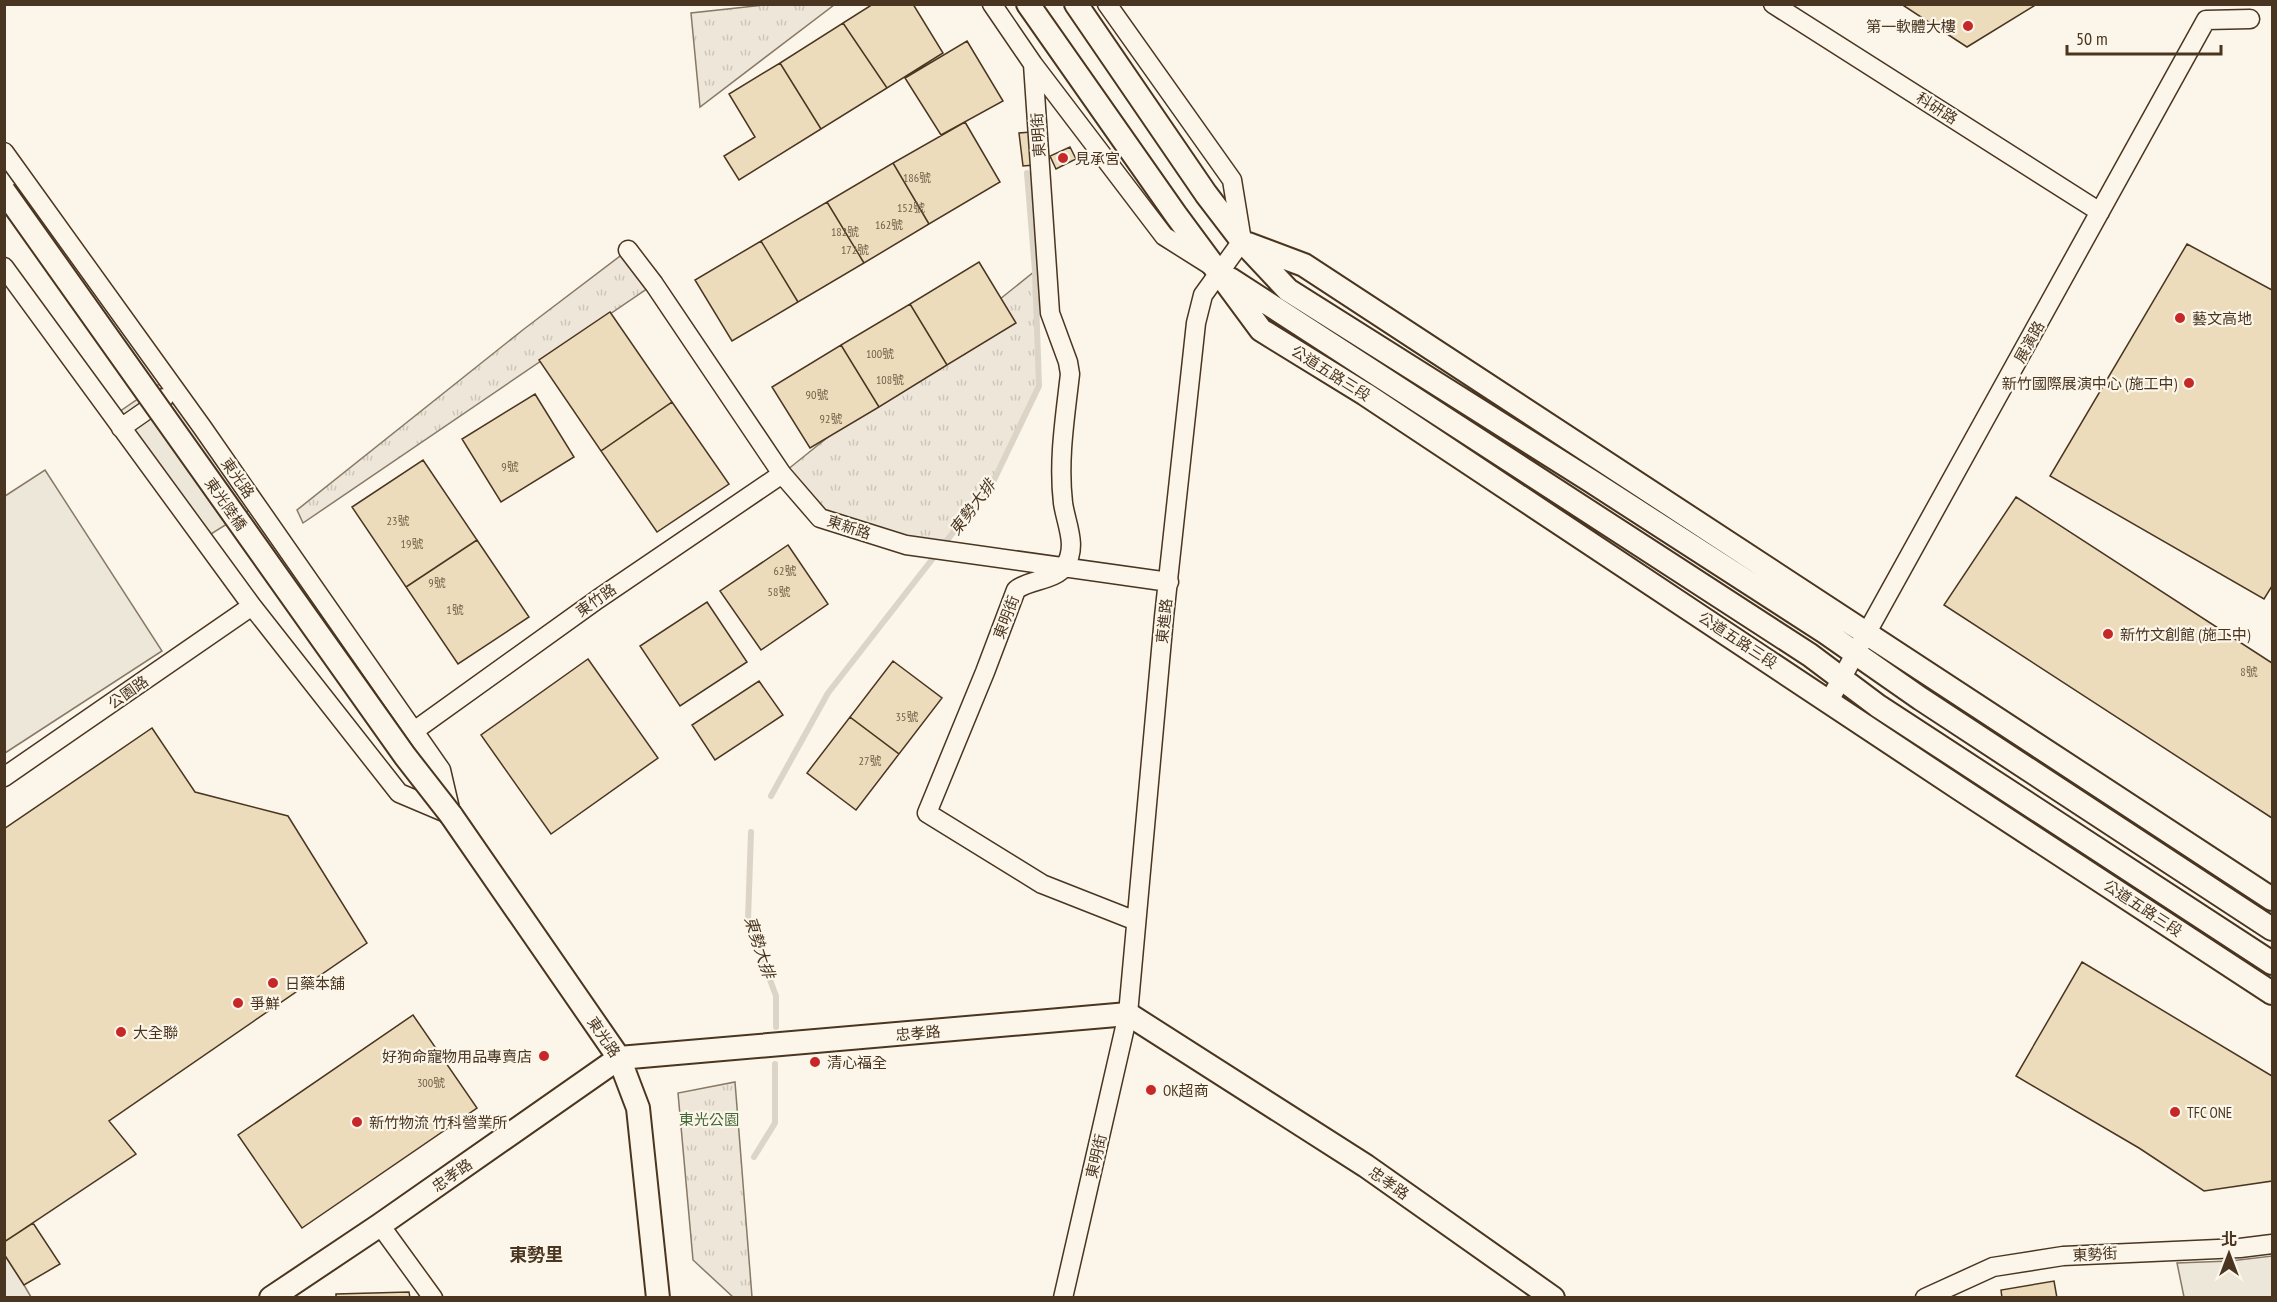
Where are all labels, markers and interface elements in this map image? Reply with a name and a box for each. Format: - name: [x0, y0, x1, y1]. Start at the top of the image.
- place label: 第一軟體大樓: [1866, 17, 1956, 36]
- scale bar: [2067, 18, 2222, 56]
- marker: 第一軟體大樓: [1961, 19, 1975, 33]
- text: 50 m: [2076, 27, 2108, 50]
- street label: 科研路: [1913, 88, 1961, 128]
- street label: 東明街: [1027, 112, 1049, 158]
- place label: 見承宮: [1075, 149, 1120, 168]
- marker: 見承宮: [1056, 151, 1070, 165]
- house number: 186號: [903, 170, 931, 185]
- house number: 152號: [897, 200, 925, 215]
- house number: 162號: [875, 217, 903, 232]
- house number: 182號: [831, 224, 859, 239]
- house number: 172號: [841, 242, 869, 257]
- place label: 藝文高地: [2192, 309, 2252, 328]
- marker: 藝文高地: [2173, 311, 2187, 325]
- street label: 展演路: [2010, 318, 2048, 366]
- street label: 公道五路三段: [1288, 341, 1374, 405]
- house number: 100號: [866, 346, 894, 361]
- house number: 108號: [876, 372, 904, 387]
- place label: 新竹國際展演中心 (施工中): [2002, 374, 2178, 393]
- marker: 新竹國際展演中心 (施工中): [2182, 376, 2196, 390]
- house number: 90號: [806, 387, 828, 402]
- house number: 92號: [820, 411, 842, 426]
- street label: 東光路: [217, 454, 259, 502]
- house number: 9號: [501, 459, 519, 474]
- street label: 東光陸橋: [201, 474, 251, 534]
- water label: 東勢大排: [945, 474, 1000, 539]
- street label: 東新路: [825, 511, 873, 543]
- house number: 23號: [387, 513, 409, 528]
- house number: 19號: [401, 536, 423, 551]
- house number: 62號: [774, 563, 796, 578]
- house number: 9號: [428, 575, 446, 590]
- street label: 東竹路: [572, 579, 620, 621]
- house number: 58號: [768, 584, 790, 599]
- street label: 東明街: [989, 593, 1023, 641]
- street label: 東進路: [1152, 598, 1176, 644]
- house number: 1號: [446, 602, 464, 617]
- street label: 公道五路三段: [1695, 608, 1781, 672]
- place label: 新竹文創館 (施工中): [2120, 625, 2251, 644]
- marker: 新竹文創館 (施工中): [2101, 627, 2115, 641]
- house number: 8號: [2240, 664, 2258, 679]
- street label: 公園路: [104, 671, 152, 713]
- house number: 35號: [896, 709, 918, 724]
- house number: 27號: [859, 753, 881, 768]
- street label: 公道五路三段: [2100, 876, 2186, 940]
- water label: 東勢大排: [741, 913, 780, 982]
- place label: 日藥本舖: [285, 974, 345, 993]
- marker: 日藥本舖: [266, 976, 280, 990]
- place label: 爭鮮: [250, 994, 280, 1013]
- marker: 爭鮮: [231, 996, 245, 1010]
- street label: 東光路: [584, 1013, 624, 1061]
- street label: 忠孝路: [895, 1022, 941, 1044]
- place label: 大全聯: [133, 1023, 178, 1042]
- marker: 大全聯: [114, 1025, 128, 1039]
- place label: 好狗命寵物用品專賣店: [382, 1047, 532, 1066]
- marker: 好狗命寵物用品專賣店: [537, 1049, 551, 1063]
- place label: 清心福全: [827, 1053, 887, 1072]
- marker: 清心福全: [808, 1055, 822, 1069]
- house number: 300號: [417, 1075, 445, 1090]
- place label: OK超商: [1163, 1081, 1209, 1100]
- marker: OK超商: [1144, 1083, 1158, 1097]
- place label: TFC ONE: [2187, 1103, 2232, 1122]
- marker: TFC ONE: [2168, 1105, 2182, 1119]
- park label: 東光公園: [679, 1110, 739, 1129]
- place label: 新竹物流 竹科營業所: [369, 1113, 507, 1132]
- marker: 新竹物流 竹科營業所: [350, 1115, 364, 1129]
- street label: 東明街: [1082, 1132, 1110, 1180]
- street label: 忠孝路: [428, 1154, 476, 1196]
- street label: 忠孝路: [1365, 1162, 1413, 1204]
- north arrow: [2199, 1224, 2259, 1284]
- text: 北: [2221, 1229, 2237, 1249]
- district label: 東勢里: [509, 1243, 563, 1266]
- street label: 東勢街: [2072, 1243, 2118, 1265]

